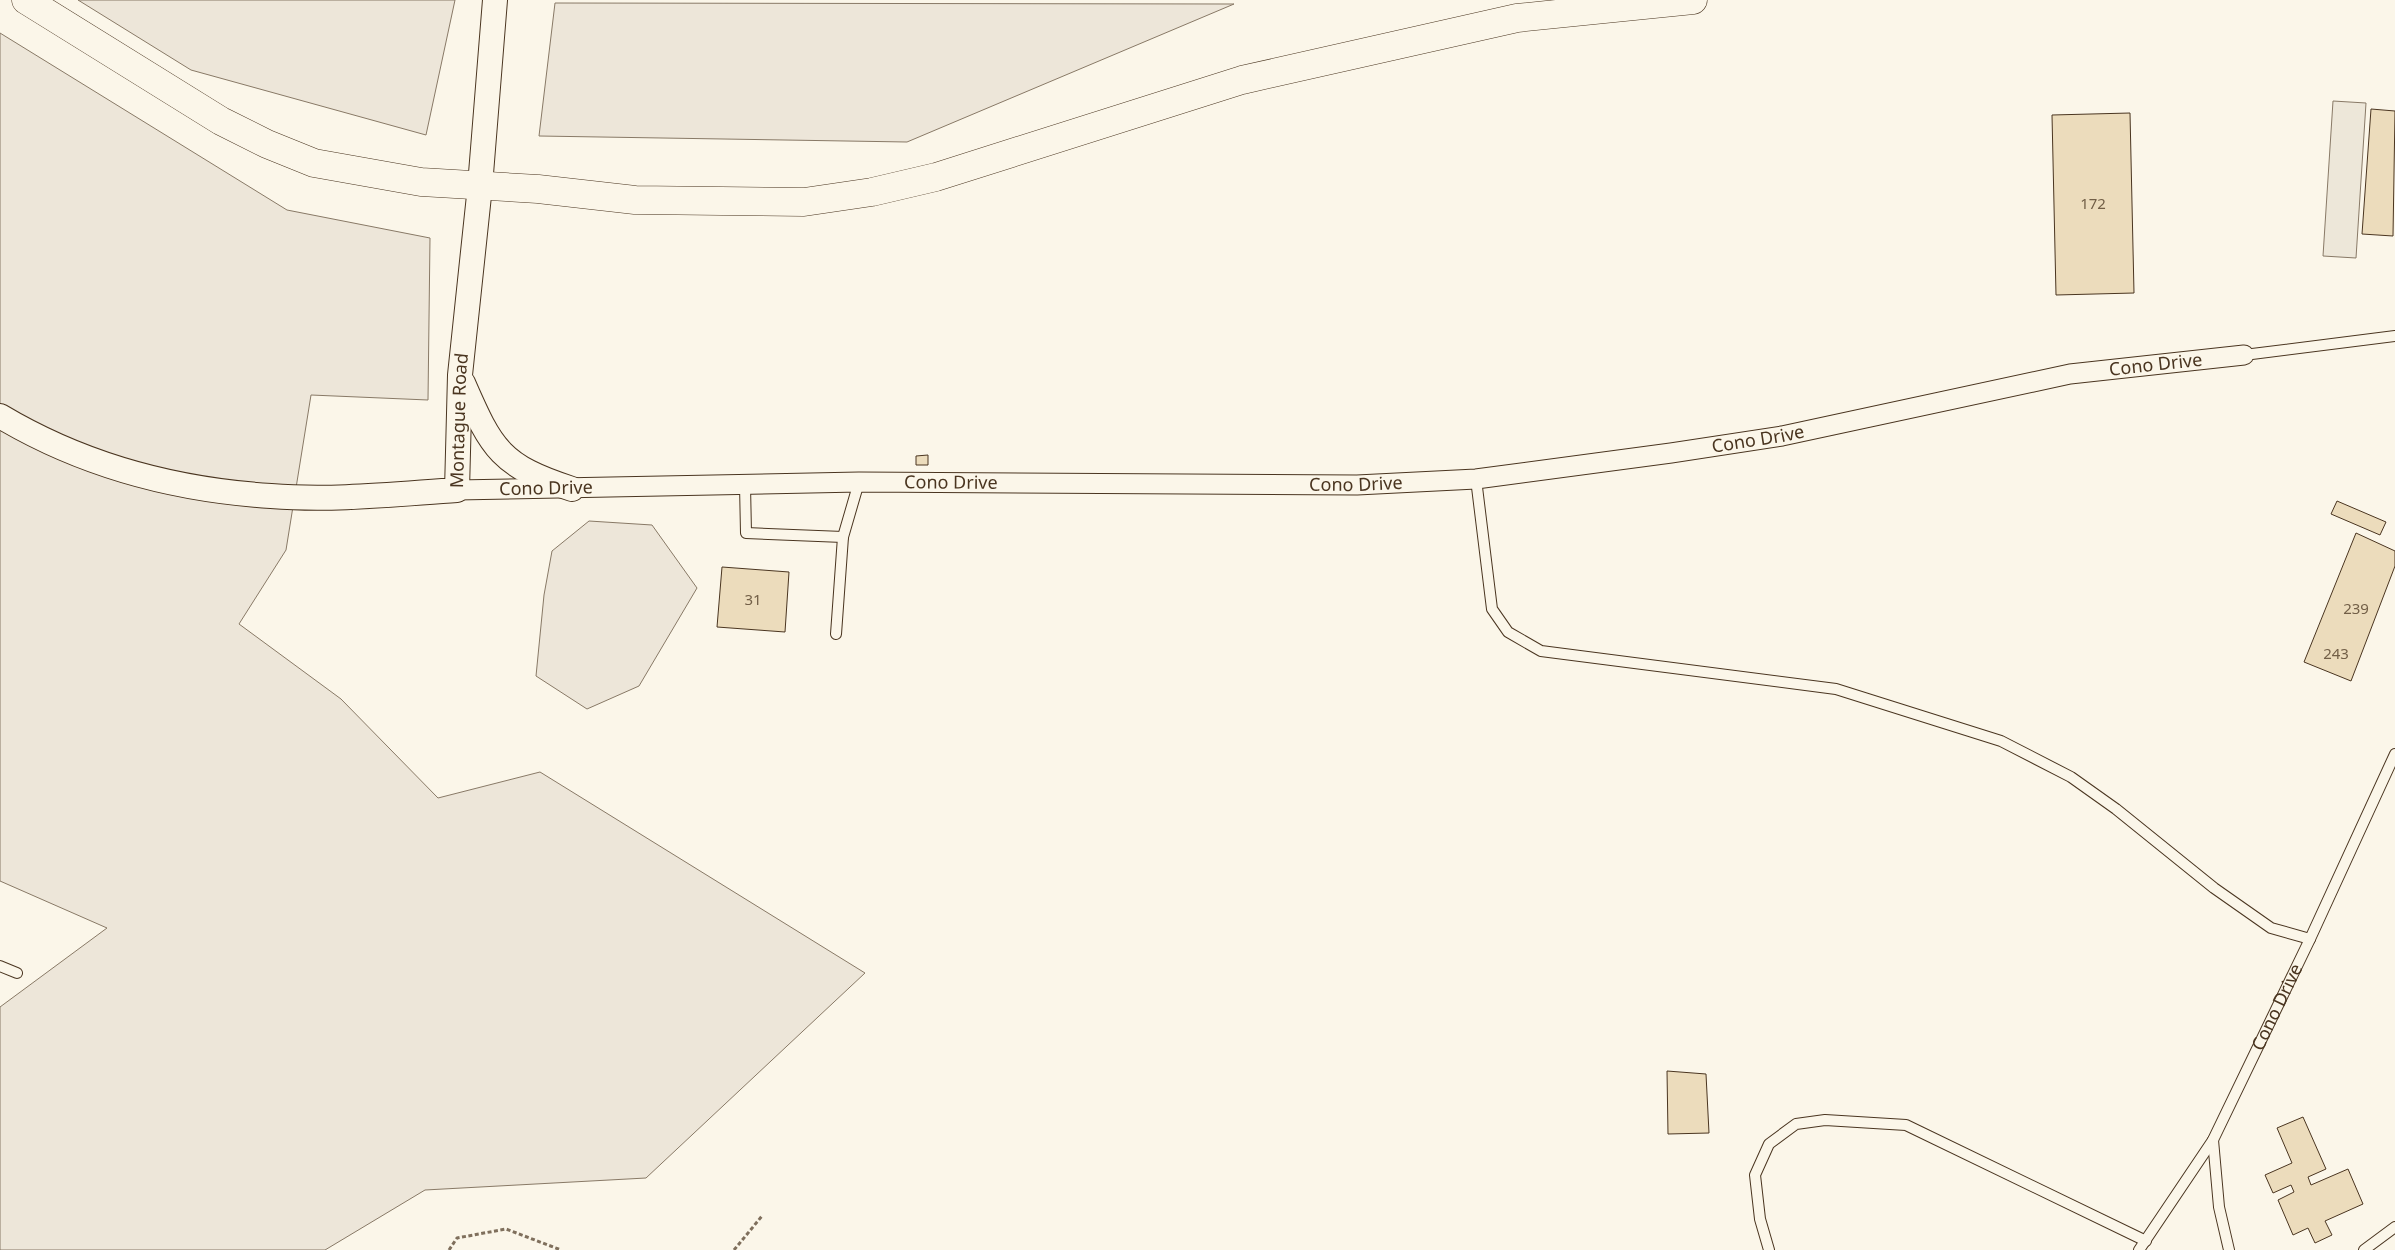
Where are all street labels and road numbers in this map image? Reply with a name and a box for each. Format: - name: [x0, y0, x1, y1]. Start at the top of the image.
- street label: Cono Drive: [2108, 347, 2203, 381]
- street label: Montague Road: [444, 352, 473, 488]
- street label: Cono Drive: [1710, 419, 1806, 458]
- street label: Cono Drive: [904, 469, 998, 494]
- street label: Cono Drive: [1309, 470, 1403, 496]
- street label: Cono Drive: [499, 474, 593, 500]
- street label: Cono Drive: [2245, 959, 2307, 1054]

